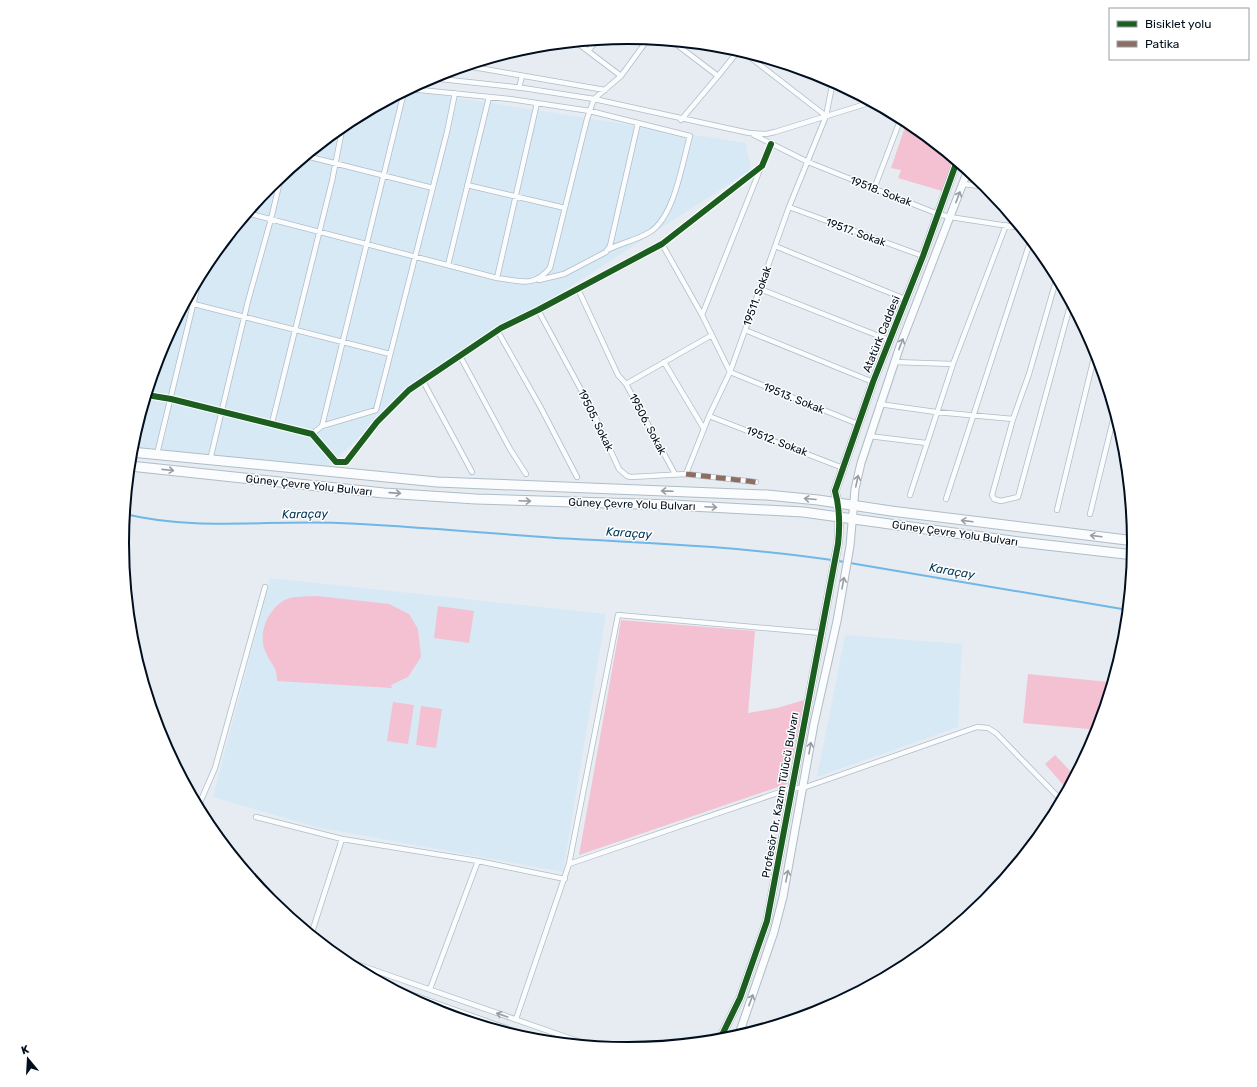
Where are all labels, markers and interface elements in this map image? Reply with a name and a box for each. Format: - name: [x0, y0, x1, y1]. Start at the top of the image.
- legend: [1109, 8, 1249, 60]
- text: Bisiklet yolu: [1145, 17, 1211, 31]
- text: Patika: [1145, 37, 1179, 51]
- street label: 19518. Sokak: [848, 174, 914, 209]
- one-way arrow: [955, 191, 963, 203]
- street label: 19517. Sokak: [824, 216, 888, 249]
- street label: 19511. Sokak: [741, 264, 774, 328]
- street label: Atatürk Caddesi: [860, 294, 903, 374]
- one-way arrow: [897, 338, 905, 350]
- street label: 19513. Sokak: [761, 380, 827, 417]
- street label: 19505. Sokak: [575, 387, 616, 454]
- street label: 19506. Sokak: [626, 391, 669, 457]
- street label: 19512. Sokak: [744, 424, 810, 459]
- one-way arrow: [161, 466, 174, 474]
- street label: Güney Çevre Yolu Bulvarı: [245, 472, 373, 499]
- one-way arrow: [853, 475, 861, 488]
- one-way arrow: [661, 487, 674, 495]
- one-way arrow: [388, 490, 401, 497]
- one-way arrow: [804, 495, 817, 502]
- street label: Güney Çevre Yolu Bulvarı: [568, 496, 696, 513]
- one-way arrow: [518, 497, 531, 504]
- one-way arrow: [704, 504, 717, 511]
- water label: Karaçay: [282, 507, 328, 521]
- one-way arrow: [961, 517, 974, 524]
- street label: Güney Çevre Yolu Bulvarı: [891, 518, 1019, 549]
- water label: Karaçay: [606, 524, 653, 542]
- one-way arrow: [1090, 533, 1103, 540]
- water label: Karaçay: [928, 560, 976, 582]
- one-way arrow: [839, 577, 847, 590]
- street label: Profesör Dr. Kazım Tülücü Bulvarı: [759, 711, 801, 879]
- one-way arrow: [806, 742, 814, 755]
- one-way arrow: [784, 870, 792, 883]
- one-way arrow: [747, 995, 755, 1007]
- one-way arrow: [497, 1010, 509, 1018]
- north arrow: [8, 1039, 48, 1079]
- text: K: [20, 1042, 31, 1057]

